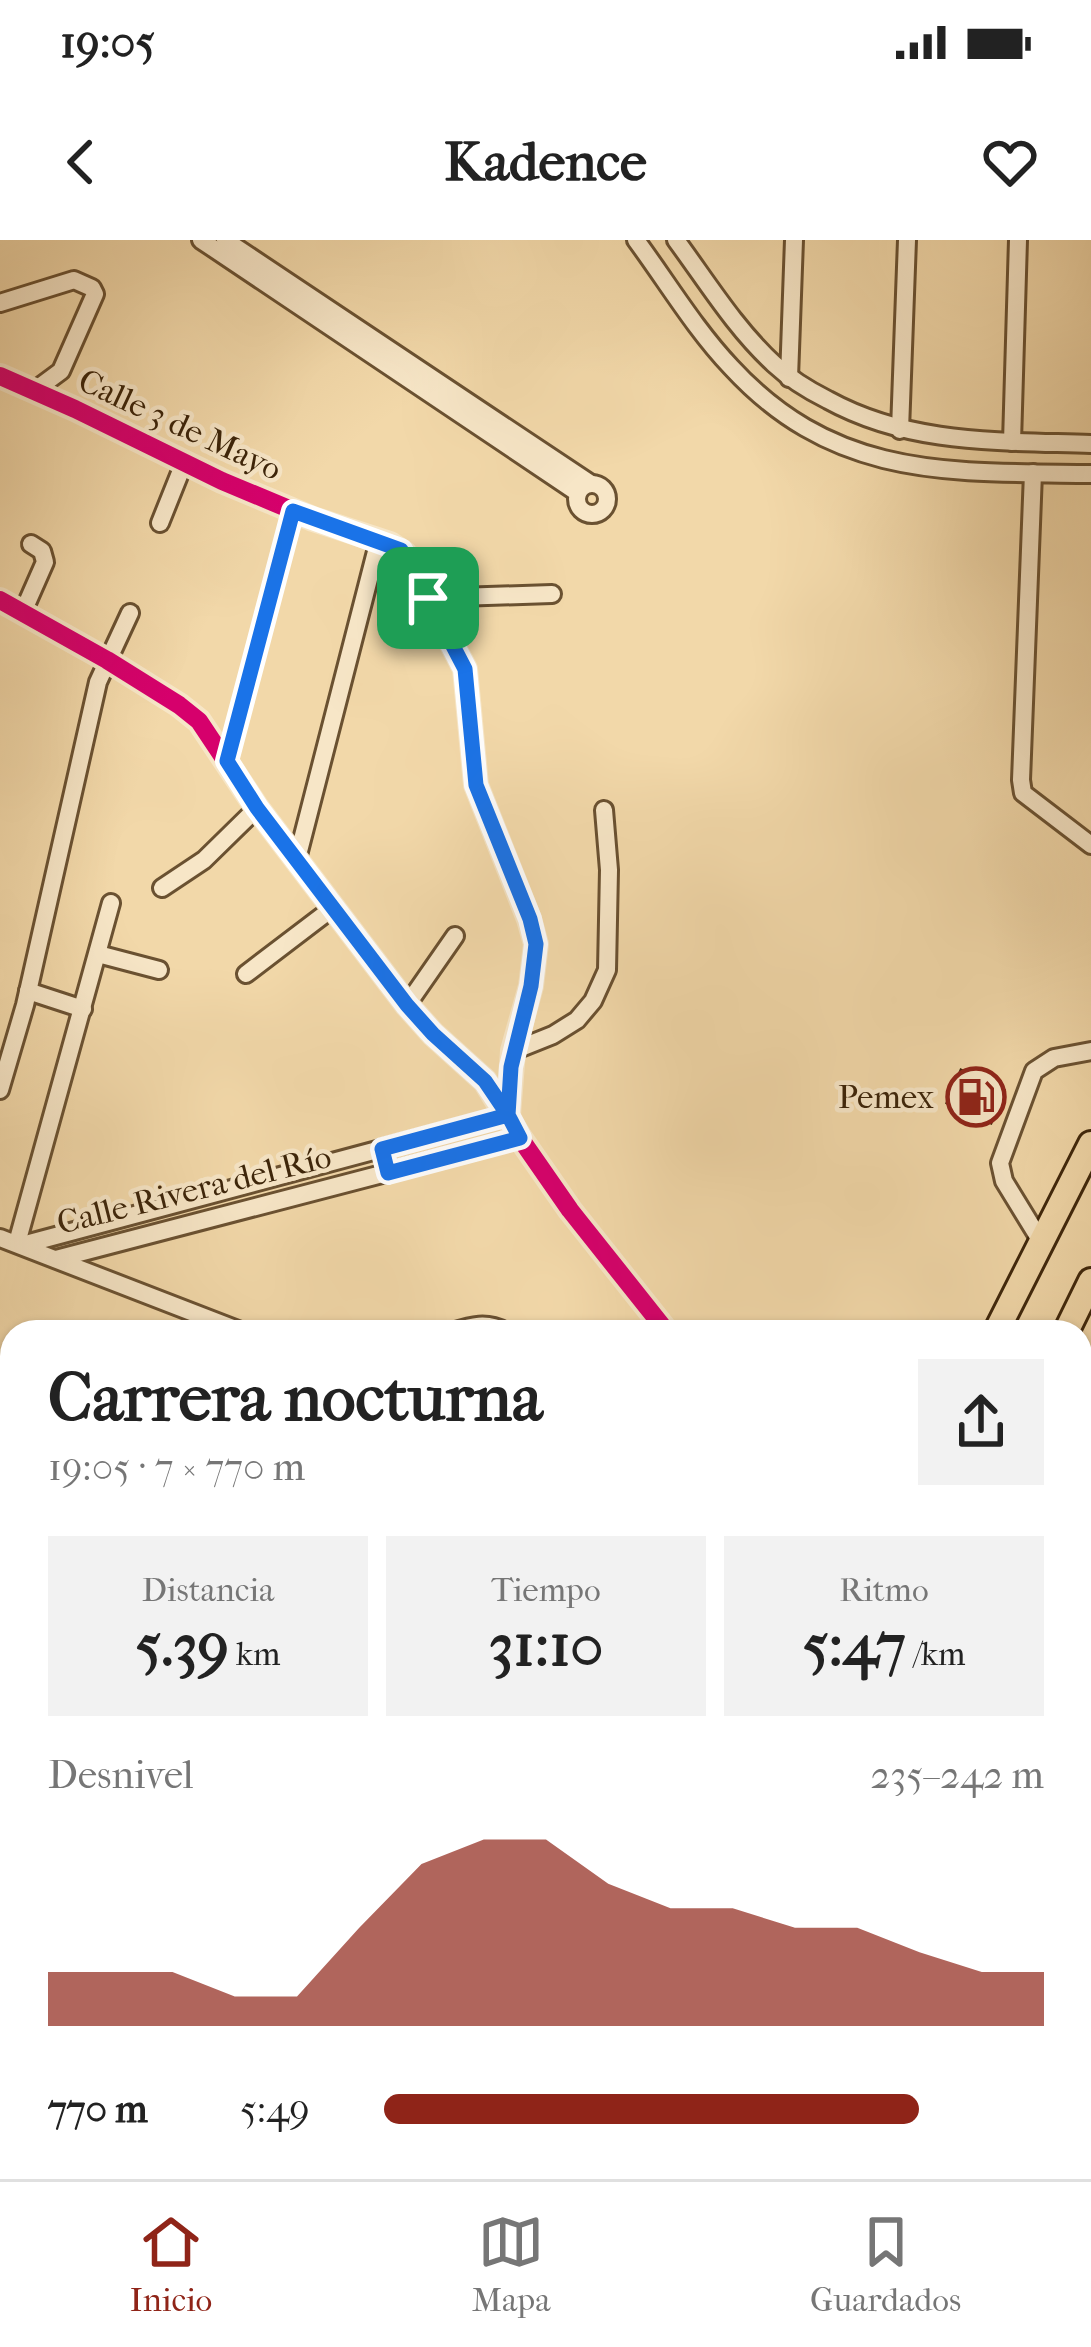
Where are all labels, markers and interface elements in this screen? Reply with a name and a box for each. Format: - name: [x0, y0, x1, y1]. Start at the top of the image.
- text: 19:05: [60, 16, 155, 69]
- icon: back: [48, 129, 114, 195]
- icon: heart: [977, 129, 1043, 195]
- text: Kadence: [444, 131, 647, 194]
- street label: Calle 3 de Mayo: [72, 361, 288, 489]
- pin: [377, 547, 479, 649]
- icon: arrive: [395, 565, 461, 631]
- fuel station icon: Pemex: [945, 1066, 1007, 1128]
- place label: Pemex: [838, 1078, 934, 1117]
- street label: Calle Rivera del Río: [53, 1137, 335, 1243]
- button: share: [918, 1359, 1044, 1485]
- text: Carrera nocturna: [48, 1360, 542, 1437]
- text: 19:05 · 7 × 770 m: [48, 1444, 305, 1490]
- text: Distancia: [142, 1571, 274, 1610]
- text: Tiempo: [491, 1571, 601, 1610]
- text: Ritmo: [839, 1571, 929, 1610]
- text: 5.39: [135, 1610, 229, 1681]
- text: 31:10: [489, 1610, 603, 1681]
- text: 5:47: [803, 1610, 906, 1681]
- text: km: [229, 1635, 281, 1674]
- text: /km: [906, 1635, 965, 1674]
- text: Desnivel: [48, 1752, 194, 1798]
- text: 235–242 m: [870, 1752, 1044, 1798]
- text: 770 m: [48, 2086, 148, 2132]
- text: 5:49: [240, 2086, 310, 2132]
- tab: Inicio: [130, 2209, 212, 2320]
- tab: Mapa: [472, 2209, 550, 2320]
- tab: Guardados: [810, 2209, 961, 2320]

